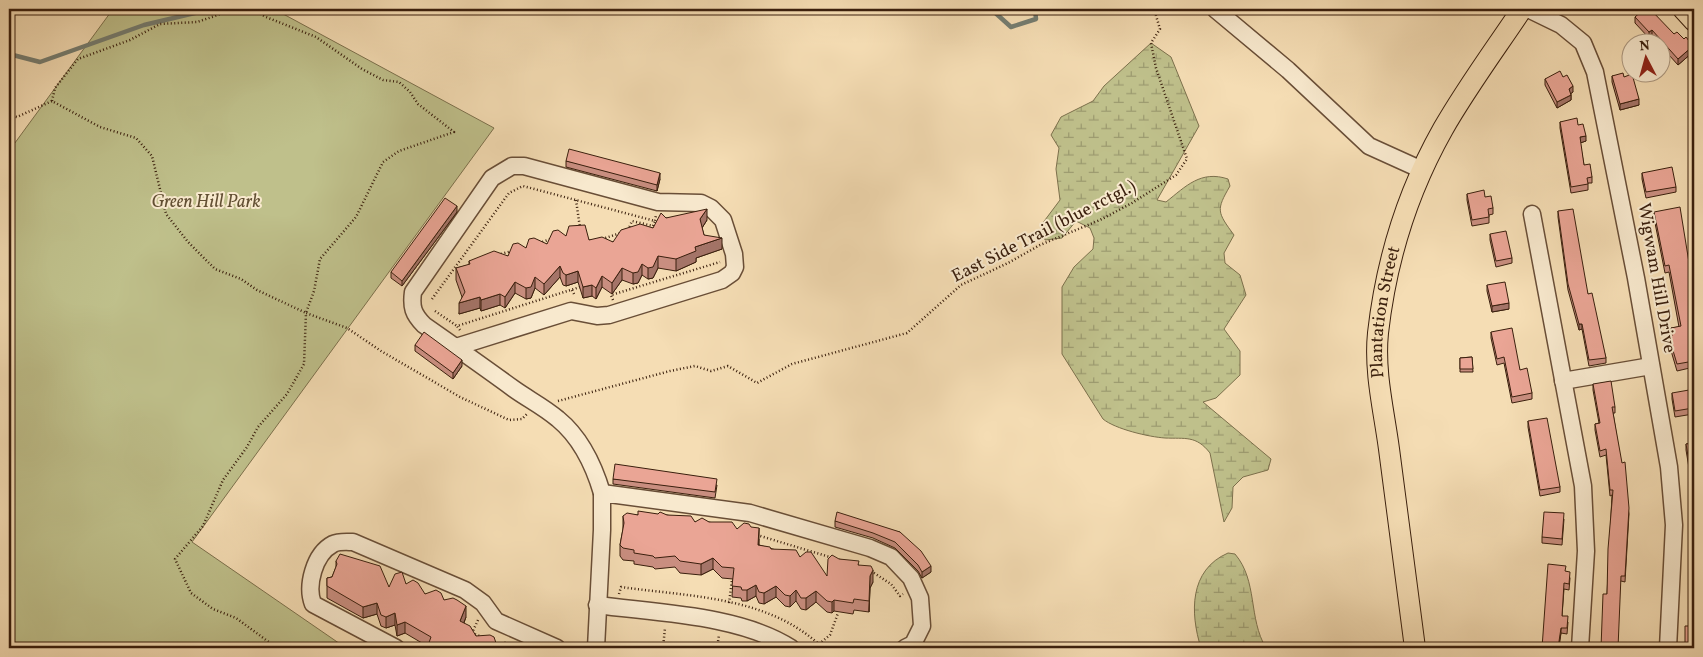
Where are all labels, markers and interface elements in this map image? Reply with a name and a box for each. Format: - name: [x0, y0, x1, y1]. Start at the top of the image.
- north arrow: [1620, 32, 1670, 82]
- text: N: [1639, 37, 1651, 57]
- street label: East Side Trail (blue rctgl.): [948, 175, 1140, 289]
- park label: Green Hill Park: [151, 190, 261, 215]
- street label: Wigwam Hill Drive: [1631, 201, 1681, 355]
- street label: Plantation Street: [1365, 243, 1407, 379]

